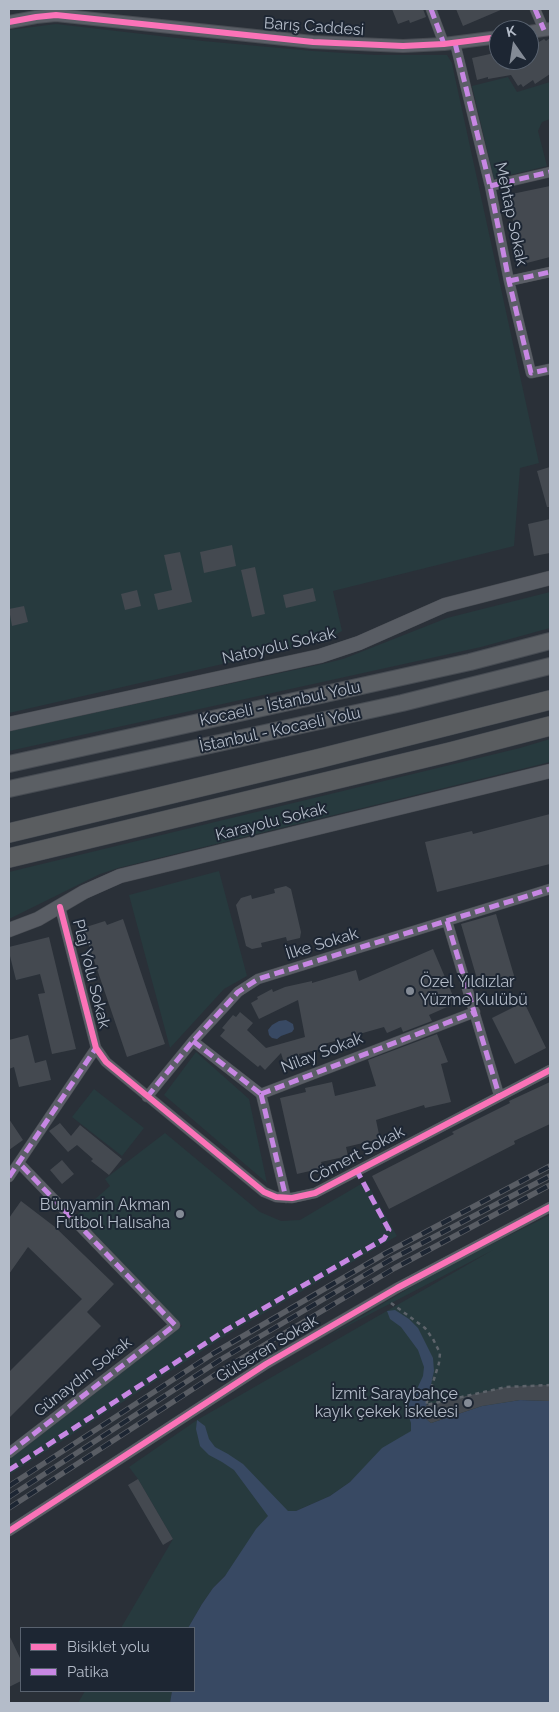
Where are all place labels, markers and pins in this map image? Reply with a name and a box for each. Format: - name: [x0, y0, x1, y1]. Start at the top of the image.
- place label: Özel Yıldızlar Yüzme Kulübü: [420, 972, 528, 1010]
- marker: Özel Yıldızlar Yüzme Kulübü: [404, 985, 416, 997]
- place label: Bünyamin Akman Futbol Halısaha: [40, 1195, 170, 1233]
- marker: Bünyamin Akman Futbol Halısaha: [174, 1208, 186, 1220]
- place label: İzmit Saraybahçe kayık çekek iskelesi: [315, 1384, 458, 1422]
- marker: İzmit Saraybahçe kayık çekek iskelesi: [462, 1397, 474, 1409]

